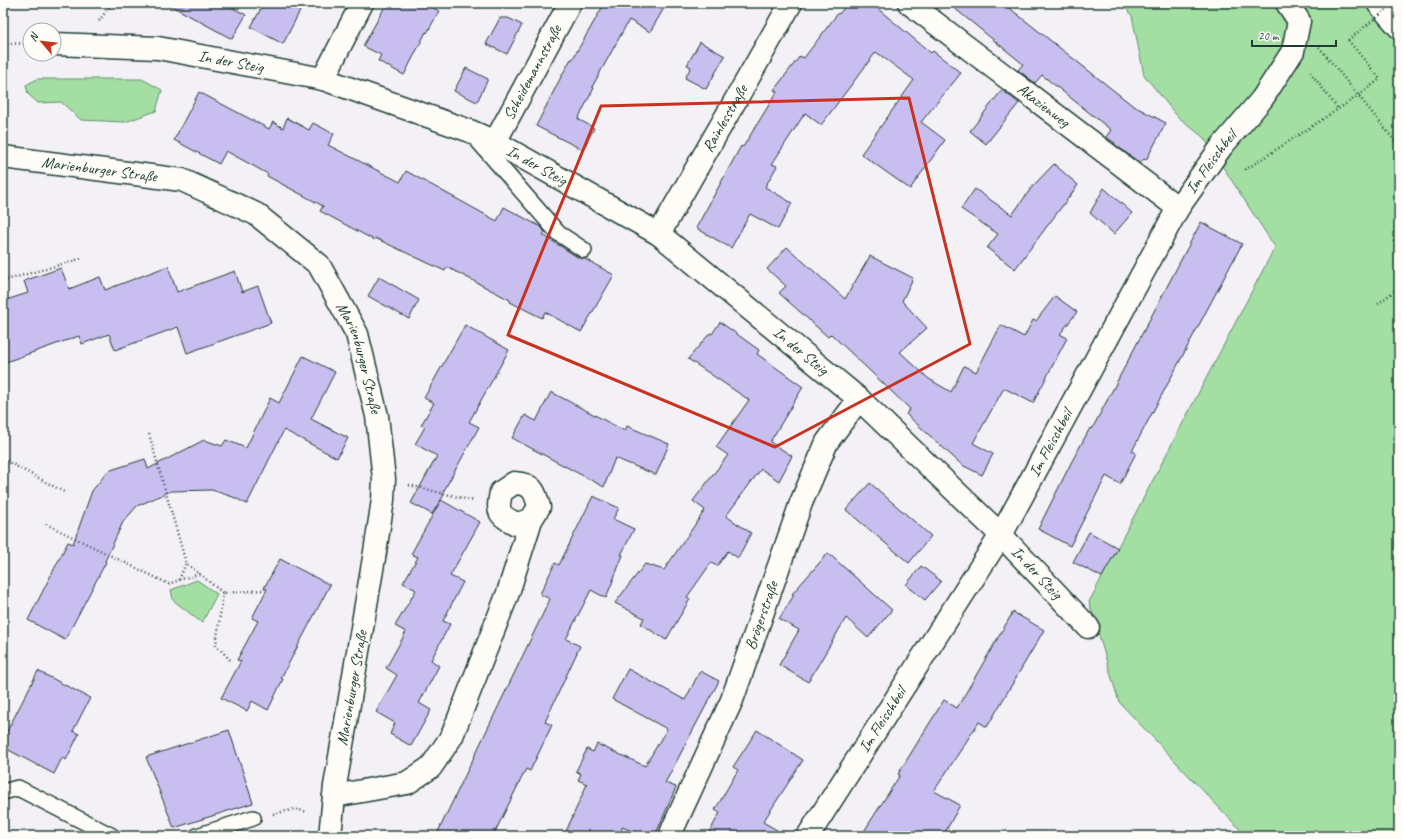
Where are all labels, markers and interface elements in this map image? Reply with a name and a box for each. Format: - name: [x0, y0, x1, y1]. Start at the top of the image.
- street label: Scheidemannstraße: [499, 20, 567, 123]
- north arrow: [22, 22, 62, 62]
- scale bar: [1252, 22, 1336, 48]
- text: 20 m: [1258, 28, 1280, 44]
- text: N: [25, 29, 42, 44]
- street label: In der Steig: [196, 46, 266, 78]
- street label: Akazienweg: [1013, 79, 1075, 133]
- street label: Rainlesstraße: [698, 80, 753, 156]
- street label: Im Fleischbeil: [1181, 124, 1243, 198]
- street label: In der Steig: [503, 141, 571, 191]
- street label: Marienburger Straße: [40, 152, 160, 187]
- street label: Marienburger Straße: [331, 299, 386, 417]
- street label: In der Steig: [769, 322, 833, 380]
- street label: Im Fleischbeil: [1024, 403, 1079, 480]
- street label: In der Steig: [1007, 542, 1067, 604]
- street label: Brögerstraße: [740, 577, 783, 652]
- street label: Marienburger Straße: [332, 627, 372, 747]
- street label: Im Fleischbeil: [854, 681, 913, 756]

